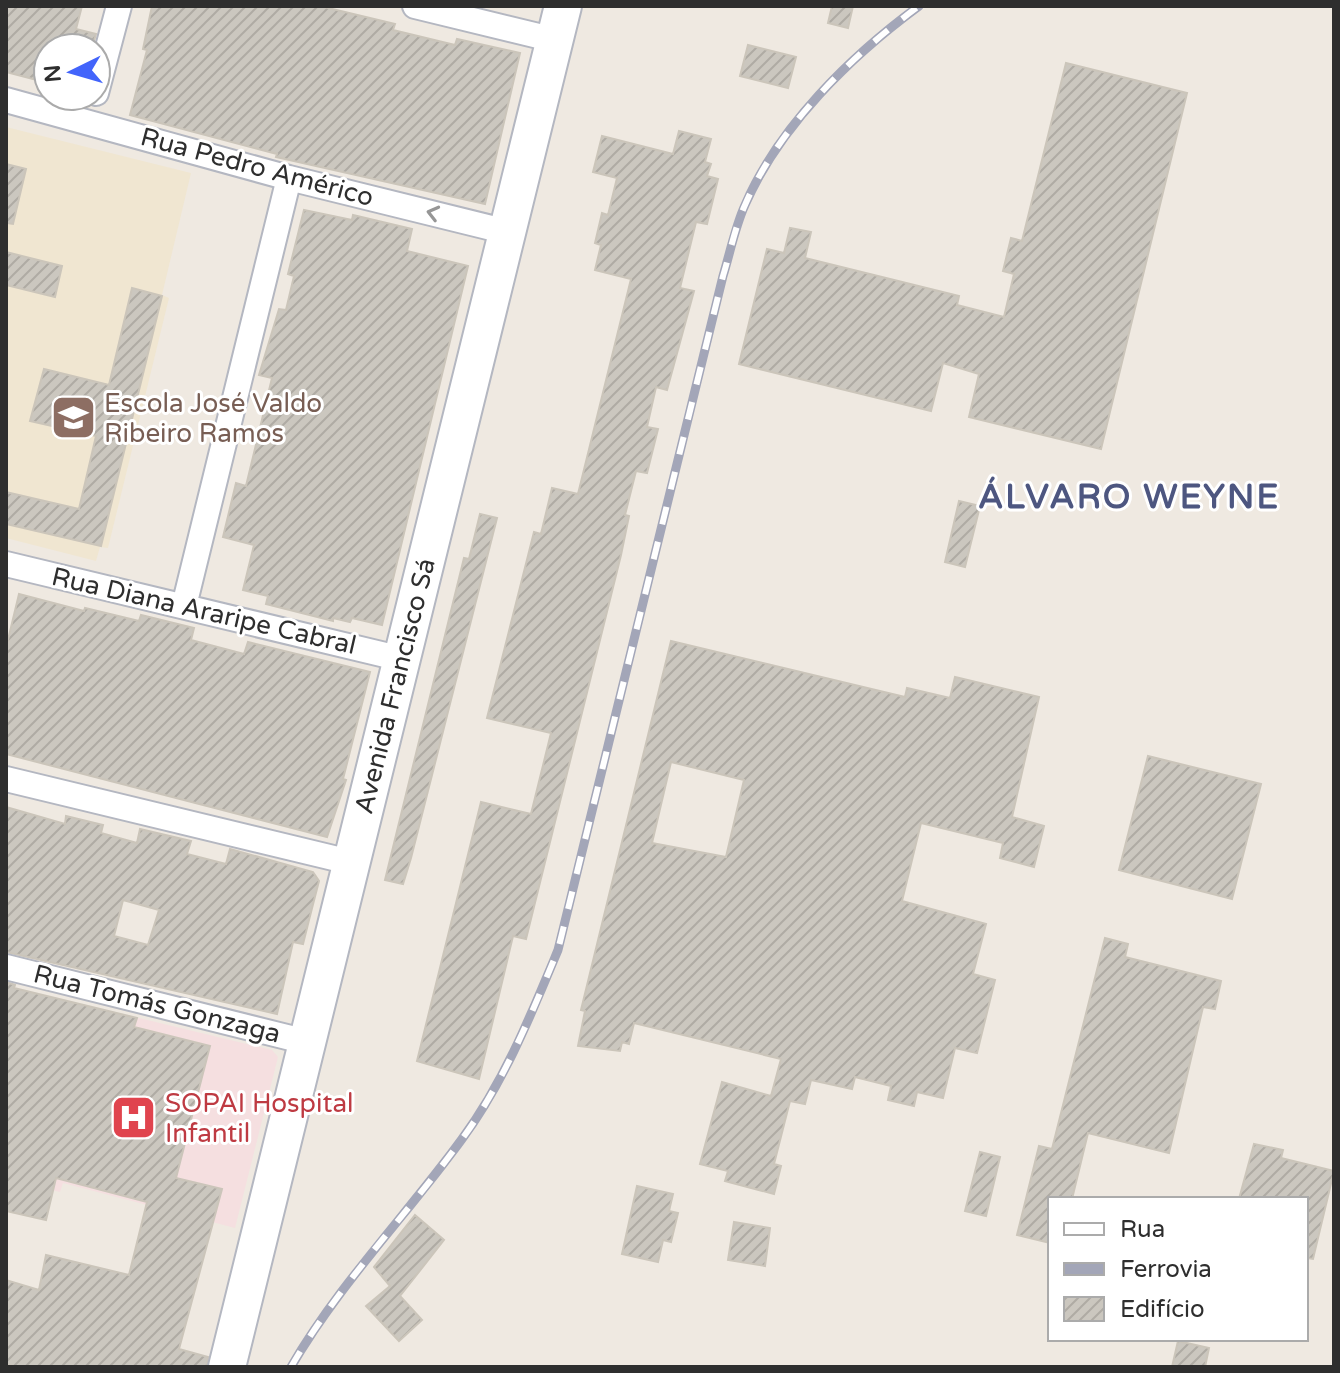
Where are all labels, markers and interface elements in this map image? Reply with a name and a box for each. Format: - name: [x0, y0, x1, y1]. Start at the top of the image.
- north arrow: [32, 32, 112, 112]
- text: N: [39, 64, 67, 84]
- street label: Rua Pedro Américo: [137, 121, 377, 213]
- one-way arrow: [426, 206, 440, 223]
- place label: Escola José Valdo Ribeiro Ramos: [104, 388, 322, 449]
- school or university icon: Escola José Valdo Ribeiro Ramos: [49, 394, 97, 442]
- district label: ÁLVARO WEYNE: [978, 476, 1280, 518]
- street label: Avenida Francisco Sá: [348, 555, 442, 817]
- street label: Rua Diana Araripe Cabral: [49, 561, 359, 661]
- street label: Rua Tomás Gonzaga: [30, 958, 284, 1050]
- place label: SOPAI Hospital Infantil: [165, 1088, 353, 1149]
- hospital icon: SOPAI Hospital Infantil: [110, 1094, 158, 1142]
- legend: [1048, 1197, 1308, 1341]
- text: Rua: [1120, 1215, 1165, 1244]
- text: Ferrovia: [1120, 1255, 1212, 1284]
- text: Edifício: [1120, 1295, 1205, 1324]

